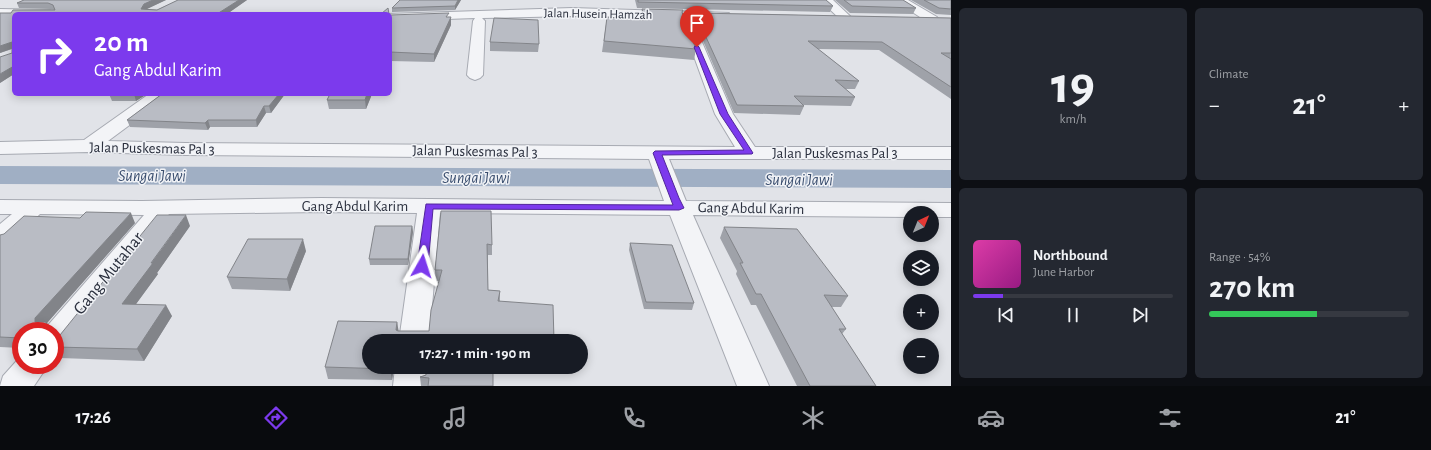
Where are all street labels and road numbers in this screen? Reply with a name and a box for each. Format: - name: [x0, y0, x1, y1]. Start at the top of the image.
- street label: Jalan Husein Hamzah: [543, 7, 653, 22]
- street label: Jalan Puskesmas Pal 3: [89, 140, 215, 157]
- street label: Jalan Puskesmas Pal 3: [412, 143, 538, 160]
- street label: Jalan Puskesmas Pal 3: [772, 146, 898, 161]
- street label: Gang Abdul Karim: [302, 199, 408, 214]
- street label: Gang Abdul Karim: [698, 200, 804, 217]
- street label: Gang Mutahar: [70, 229, 147, 318]

